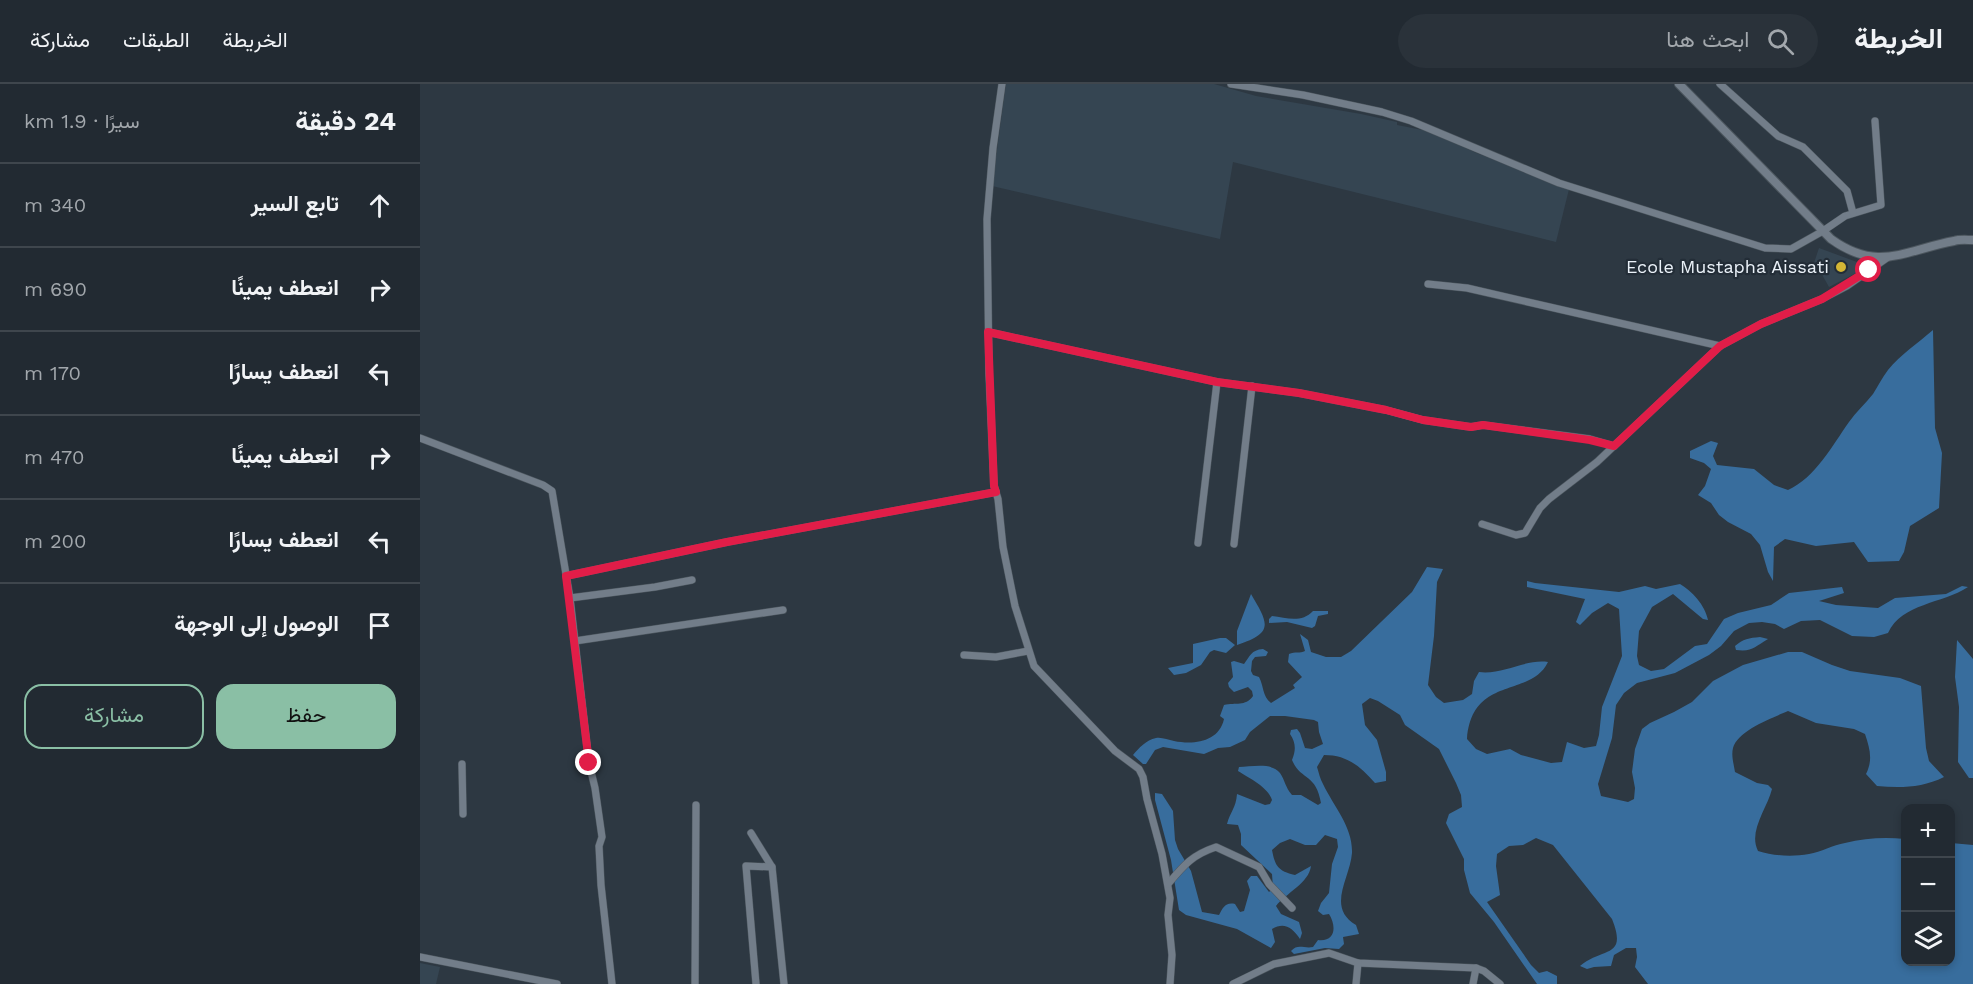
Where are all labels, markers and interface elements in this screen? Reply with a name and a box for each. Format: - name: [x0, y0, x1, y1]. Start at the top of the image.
- search box: [1398, 14, 1818, 68]
- text: الخريطة: [1854, 22, 1943, 55]
- icon: search: [1764, 25, 1797, 58]
- text: مشاركة: [30, 27, 90, 52]
- text: الطبقات: [123, 27, 190, 52]
- text: الخريطة: [223, 27, 288, 52]
- text: ابحث هنا: [1666, 27, 1749, 52]
- text: 24 دقيقة: [295, 106, 396, 136]
- text: سيرًا · 1.9 km: [24, 109, 140, 133]
- icon: ahead: [363, 189, 396, 222]
- text: تابع السير: [251, 191, 339, 216]
- text: 340 m: [24, 193, 86, 217]
- place label: Ecole Mustapha Aissati: [1626, 256, 1829, 277]
- route start: [1855, 256, 1881, 282]
- marker: Ecole Mustapha Aissati: [1834, 260, 1848, 274]
- icon: right: [363, 273, 396, 306]
- text: انعطف يمينًا: [231, 275, 339, 300]
- text: 690 m: [24, 277, 87, 301]
- icon: left: [363, 357, 396, 390]
- text: انعطف يسارًا: [229, 359, 339, 384]
- text: 170 m: [24, 361, 81, 385]
- icon: right: [363, 441, 396, 474]
- text: انعطف يمينًا: [231, 443, 339, 468]
- text: 470 m: [24, 445, 84, 469]
- icon: left: [363, 525, 396, 558]
- text: انعطف يسارًا: [229, 527, 339, 552]
- text: 200 m: [24, 529, 86, 553]
- icon: arrive: [363, 609, 396, 642]
- text: الوصول إلى الوجهة: [174, 611, 339, 636]
- button: مشاركة: [24, 684, 204, 749]
- button: حفظ: [216, 684, 396, 749]
- route end: [575, 749, 601, 775]
- map controls: [1901, 804, 1955, 966]
- button: +: [1901, 804, 1955, 858]
- button: −: [1901, 858, 1955, 912]
- button: layers: [1901, 912, 1955, 966]

